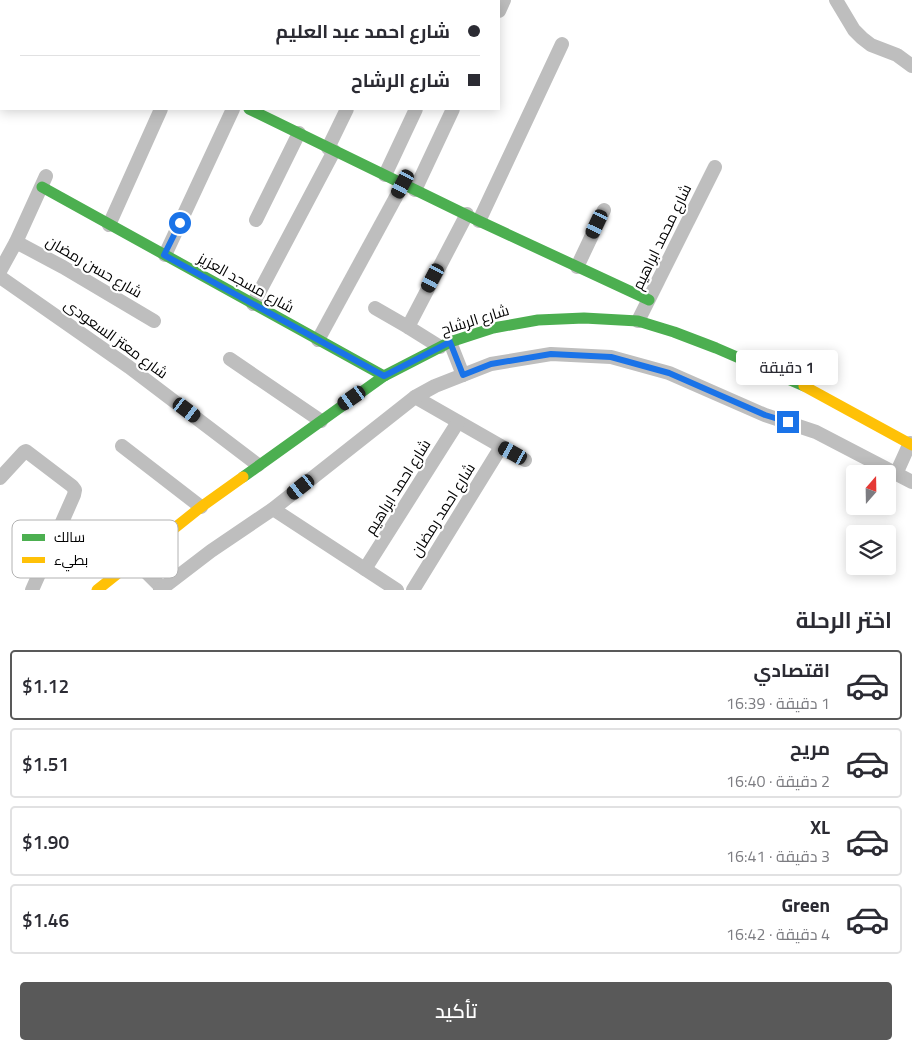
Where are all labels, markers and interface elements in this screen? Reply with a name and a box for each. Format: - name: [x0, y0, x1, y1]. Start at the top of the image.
- text: شارع احمد عبد العليم: [276, 16, 450, 45]
- text: شارع الرشاح: [351, 65, 450, 94]
- car: [389, 167, 416, 201]
- street label: شارع محمد ابراهيم: [626, 180, 697, 294]
- car: [583, 207, 610, 241]
- route start: [169, 212, 191, 234]
- street label: شارع حسن رمضان: [42, 230, 147, 303]
- street label: شارع مسجد العزيز: [193, 246, 299, 319]
- car: [419, 261, 446, 295]
- street label: شارع معتز السعودى: [59, 293, 173, 384]
- street label: شارع الرشاح: [438, 298, 512, 341]
- callout: 1 دقيقة: [737, 350, 839, 384]
- text: 1 دقيقة: [759, 355, 815, 379]
- car: [335, 383, 368, 413]
- car: [170, 395, 203, 425]
- route end: [777, 411, 799, 433]
- street label: شارع احمد ابراهيم: [359, 434, 436, 539]
- car: [496, 439, 529, 467]
- street label: شارع احمد رمضان: [404, 458, 481, 561]
- north arrow: [846, 465, 896, 515]
- map controls: [846, 465, 896, 575]
- car: [284, 472, 317, 502]
- legend: [12, 520, 178, 578]
- button: layers: [846, 525, 896, 575]
- text: سالك: [54, 526, 85, 547]
- text: بطيء: [54, 549, 88, 572]
- text: اختر الرحلة: [796, 603, 892, 637]
- text: اقتصادي: [754, 655, 830, 684]
- icon: car: [845, 663, 890, 708]
- text: $1.12: [22, 671, 69, 700]
- text: 1 دقيقة · 16:39: [726, 691, 830, 715]
- text: مريح: [790, 733, 830, 762]
- icon: car: [845, 741, 890, 786]
- text: $1.51: [22, 749, 69, 778]
- text: 2 دقيقة · 16:40: [726, 769, 830, 793]
- text: XL: [810, 812, 830, 841]
- icon: car: [845, 819, 890, 864]
- text: $1.90: [22, 827, 69, 856]
- text: 3 دقيقة · 16:41: [726, 844, 830, 868]
- text: Green: [781, 890, 830, 919]
- icon: car: [845, 897, 890, 942]
- text: $1.46: [22, 905, 69, 934]
- text: 4 دقيقة · 16:42: [726, 922, 830, 946]
- button: تأكيد: [20, 982, 892, 1040]

